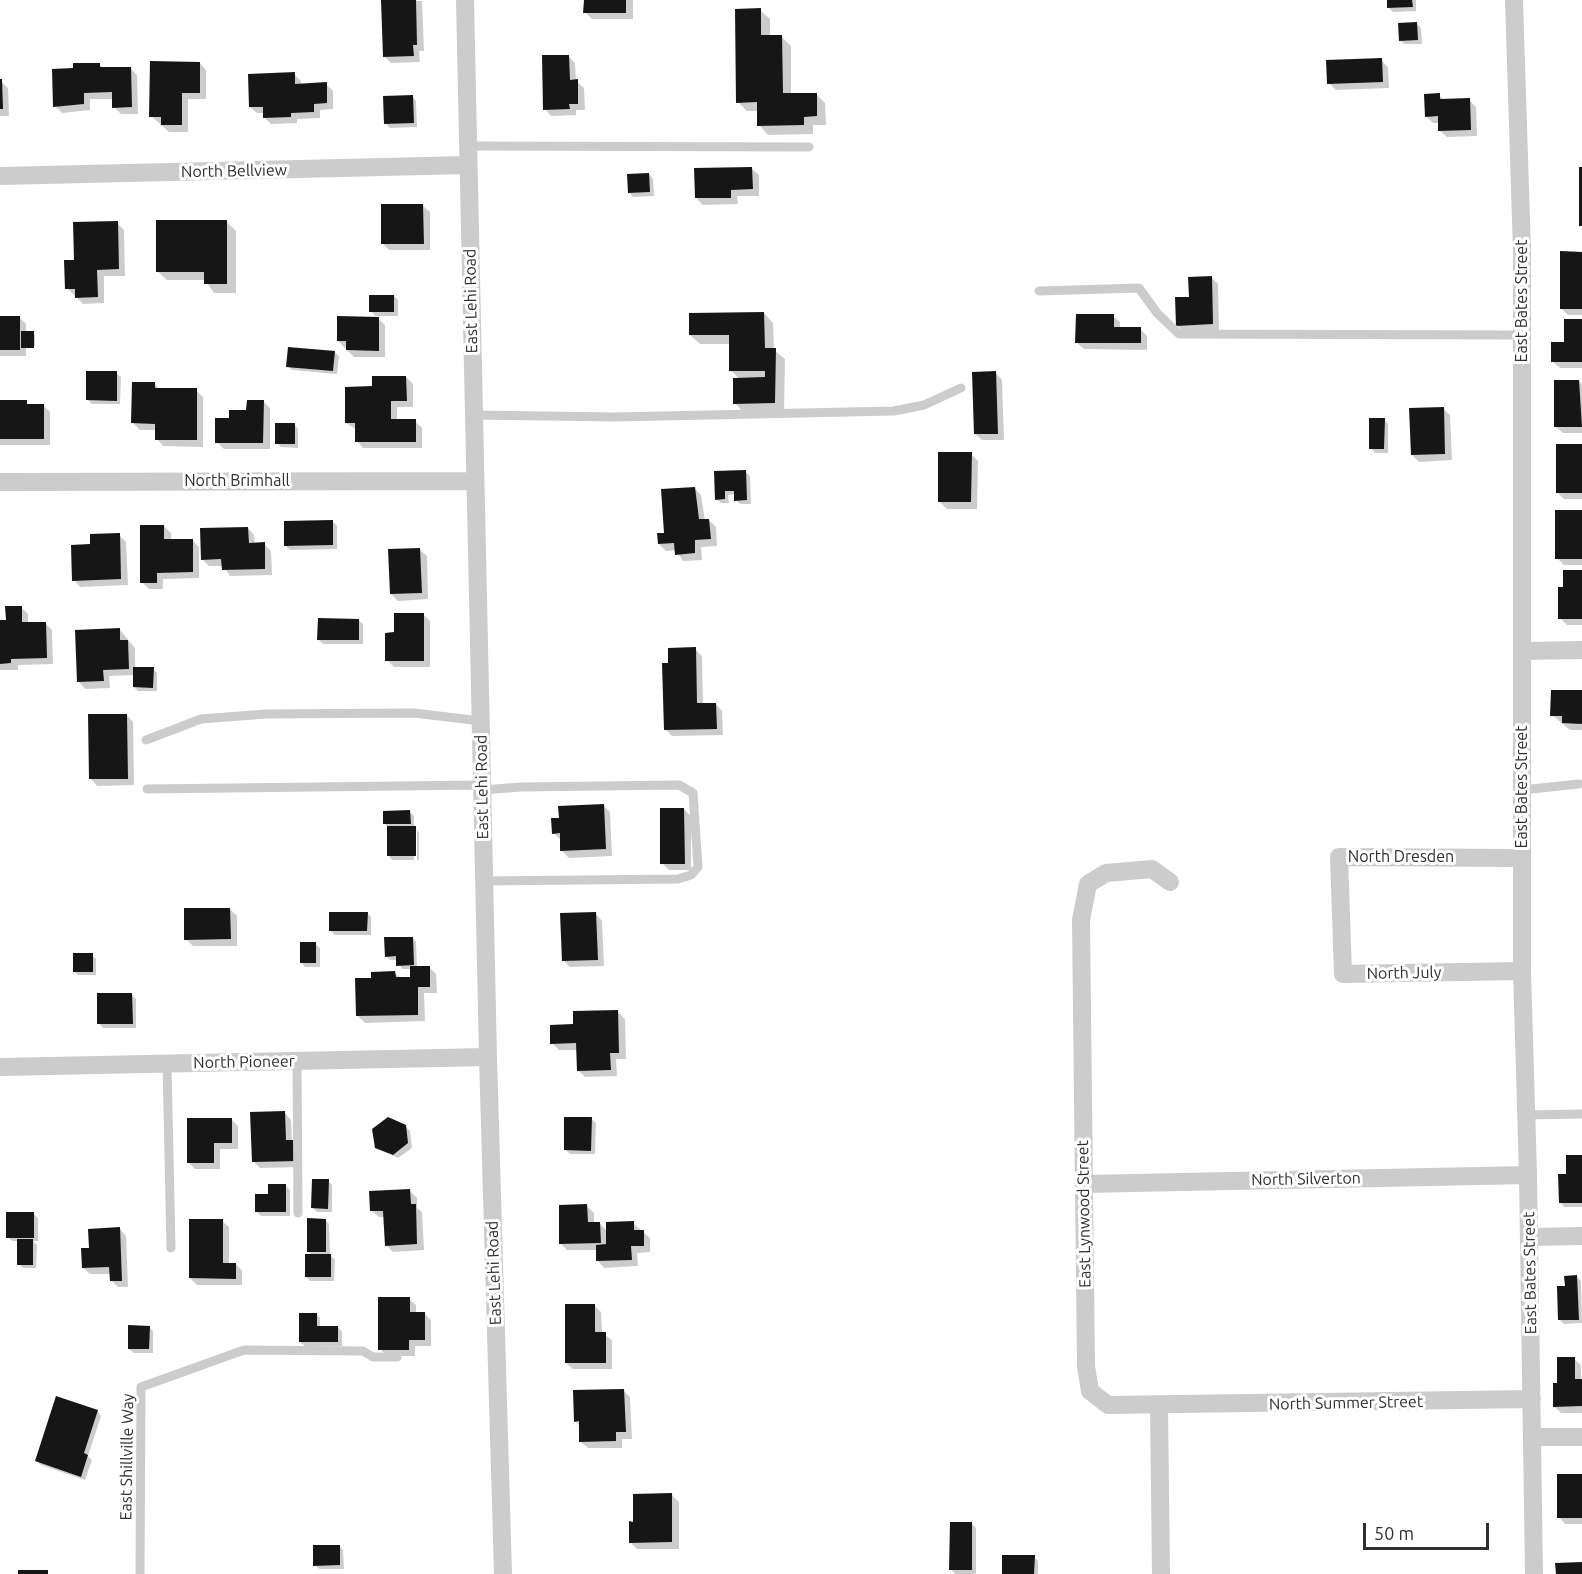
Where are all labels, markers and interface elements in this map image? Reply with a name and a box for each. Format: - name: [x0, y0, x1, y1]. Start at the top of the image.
- street label: North Bellview: [181, 160, 287, 182]
- street label: East Bates Street: [1512, 240, 1532, 362]
- street label: East Lehi Road: [460, 249, 482, 353]
- street label: North Brimhall: [184, 471, 290, 491]
- street label: East Bates Street: [1512, 726, 1532, 848]
- street label: East Lehi Road: [471, 735, 493, 839]
- street label: North Dresden: [1348, 847, 1454, 867]
- street label: North July: [1366, 963, 1442, 983]
- street label: North Pioneer: [193, 1052, 295, 1072]
- street label: East Lynwood Street: [1073, 1140, 1095, 1288]
- street label: North Silverton: [1251, 1168, 1361, 1190]
- street label: East Bates Street: [1519, 1211, 1541, 1335]
- street label: East Lehi Road: [483, 1220, 505, 1326]
- street label: North Summer Street: [1269, 1392, 1423, 1414]
- street label: East Shillville Way: [116, 1393, 138, 1521]
- scale bar: [1366, 1511, 1492, 1549]
- text: 50 m: [1374, 1523, 1414, 1543]

